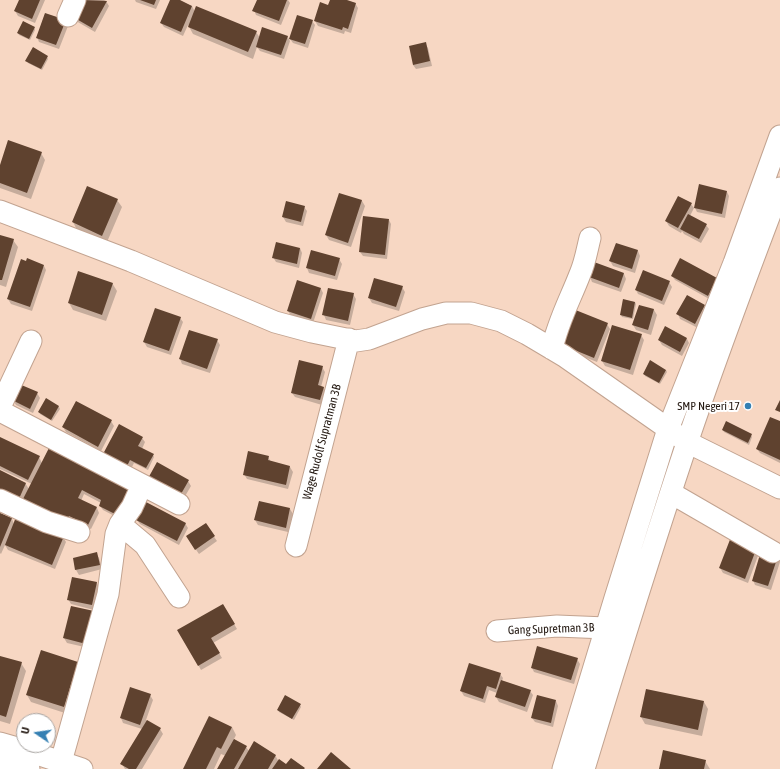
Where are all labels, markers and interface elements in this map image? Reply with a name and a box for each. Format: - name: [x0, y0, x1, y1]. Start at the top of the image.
- street label: Wage Rudolf Supratman 3B: [300, 383, 344, 501]
- place label: SMP Negeri 17: [677, 399, 740, 413]
- marker: SMP Negeri 17: [743, 401, 753, 411]
- street label: Gang Supretman 3B: [508, 620, 594, 638]
- north arrow: [16, 713, 56, 753]
- text: U: [19, 726, 32, 735]

